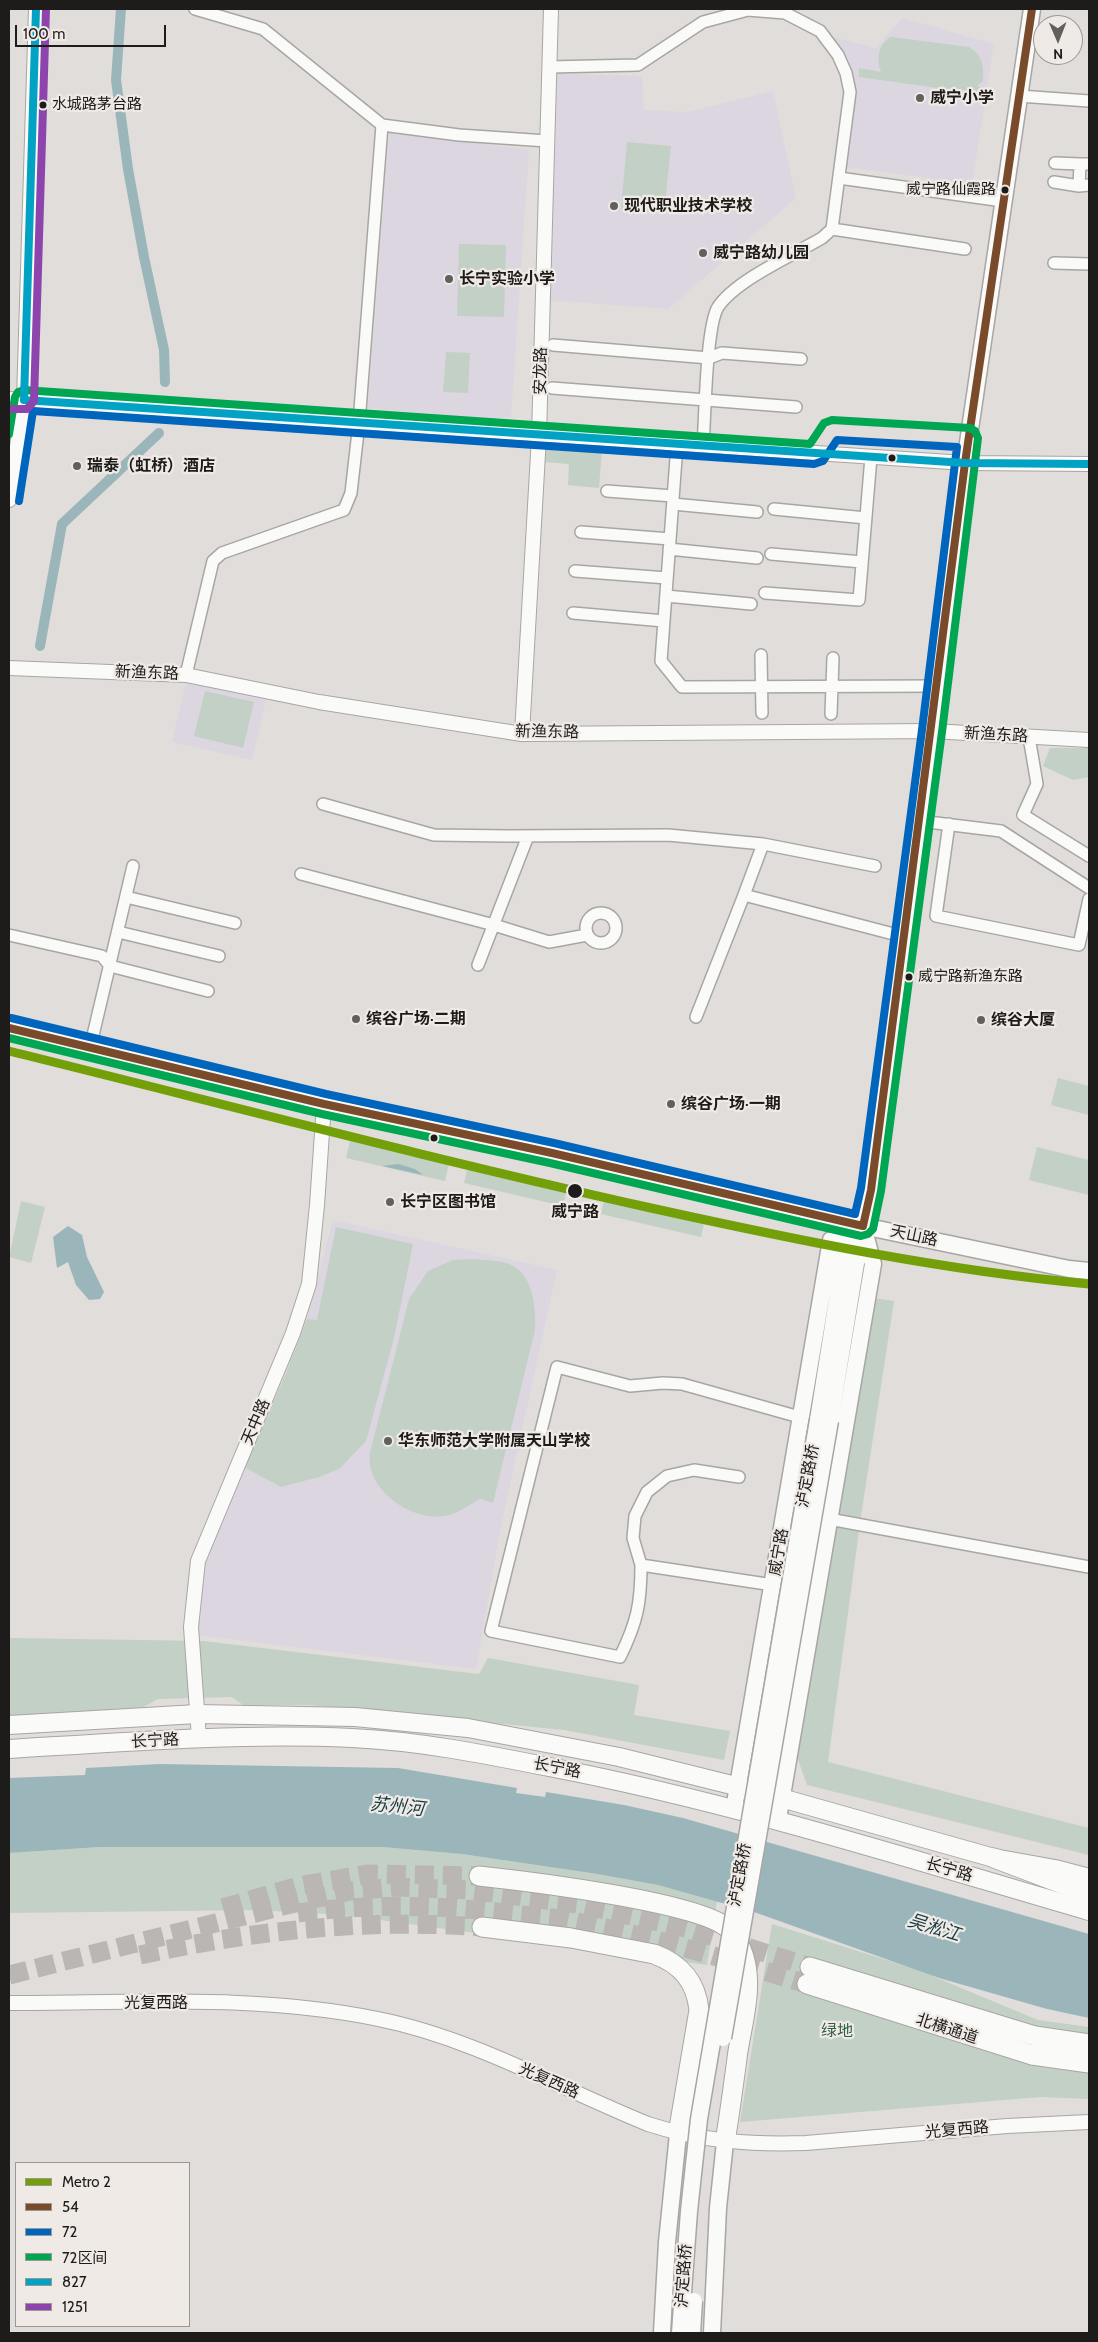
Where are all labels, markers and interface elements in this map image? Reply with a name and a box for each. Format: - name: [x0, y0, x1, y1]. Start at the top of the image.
- scale bar: [18, 15, 169, 47]
- north arrow: [1033, 15, 1083, 65]
- text: 100 m: [23, 25, 65, 43]
- text: N: [1053, 45, 1063, 63]
- place label: 威宁小学: [930, 88, 994, 108]
- marker: 威宁小学: [914, 92, 926, 104]
- place label: 水城路茅台路: [52, 96, 142, 114]
- marker: 水城路茅台路: [38, 100, 48, 110]
- place label: 威宁路仙霞路: [906, 181, 996, 199]
- marker: 威宁路仙霞路: [1000, 185, 1010, 195]
- place label: 现代职业技术学校: [624, 196, 752, 216]
- marker: 现代职业技术学校: [608, 200, 620, 212]
- place label: 威宁路幼儿园: [713, 243, 809, 263]
- marker: 威宁路幼儿园: [697, 247, 709, 259]
- place label: 长宁实验小学: [459, 269, 555, 289]
- marker: 长宁实验小学: [443, 273, 455, 285]
- street label: 安龙路: [531, 347, 551, 395]
- unlabelled marker: [887, 453, 897, 463]
- place label: 瑞泰（虹桥）酒店: [87, 456, 215, 476]
- marker: 瑞泰（虹桥）酒店: [71, 460, 83, 472]
- street label: 新渔东路: [115, 662, 179, 684]
- street label: 新渔东路: [515, 722, 579, 742]
- street label: 新渔东路: [964, 724, 1028, 746]
- place label: 威宁路新渔东路: [918, 968, 1023, 986]
- marker: 威宁路新渔东路: [904, 972, 914, 982]
- place label: 缤谷广场·二期: [366, 1009, 466, 1029]
- place label: 缤谷大厦: [991, 1010, 1055, 1030]
- marker: 缤谷广场·二期: [350, 1013, 362, 1025]
- marker: 缤谷大厦: [975, 1014, 987, 1026]
- place label: 缤谷广场·一期: [681, 1094, 781, 1114]
- marker: 缤谷广场·一期: [665, 1098, 677, 1110]
- unlabelled marker: [429, 1133, 439, 1143]
- marker: 威宁路: [566, 1182, 584, 1200]
- place label: 长宁区图书馆: [400, 1192, 496, 1212]
- marker: 长宁区图书馆: [384, 1196, 396, 1208]
- place label: 威宁路: [551, 1202, 599, 1222]
- street label: 天山路: [889, 1222, 939, 1250]
- street label: 天中路: [238, 1396, 274, 1448]
- place label: 华东师范大学附属天山学校: [398, 1431, 590, 1451]
- marker: 华东师范大学附属天山学校: [382, 1435, 394, 1447]
- street label: 泸定路桥: [793, 1443, 823, 1509]
- street label: 威宁路: [765, 1527, 793, 1577]
- street label: 长宁路: [131, 1730, 179, 1752]
- street label: 长宁路: [532, 1754, 582, 1782]
- water label: 苏州河: [369, 1793, 425, 1821]
- street label: 泸定路桥: [725, 1842, 755, 1908]
- street label: 长宁路: [923, 1854, 975, 1886]
- water label: 吴淞江: [905, 1910, 963, 1946]
- street label: 光复西路: [124, 1993, 188, 2013]
- street label: 北横通道: [914, 2010, 980, 2048]
- park label: 绿地: [821, 2021, 853, 2041]
- street label: 光复西路: [516, 2059, 582, 2103]
- street label: 光复西路: [924, 2118, 990, 2142]
- legend: [15, 2162, 190, 2327]
- text: Metro 2: [62, 2173, 111, 2191]
- text: 54: [62, 2198, 79, 2216]
- text: 72: [62, 2223, 77, 2241]
- street label: 泸定路桥: [672, 2243, 696, 2309]
- text: 72区间: [62, 2249, 107, 2267]
- text: 827: [62, 2273, 87, 2291]
- text: 1251: [62, 2298, 88, 2316]

